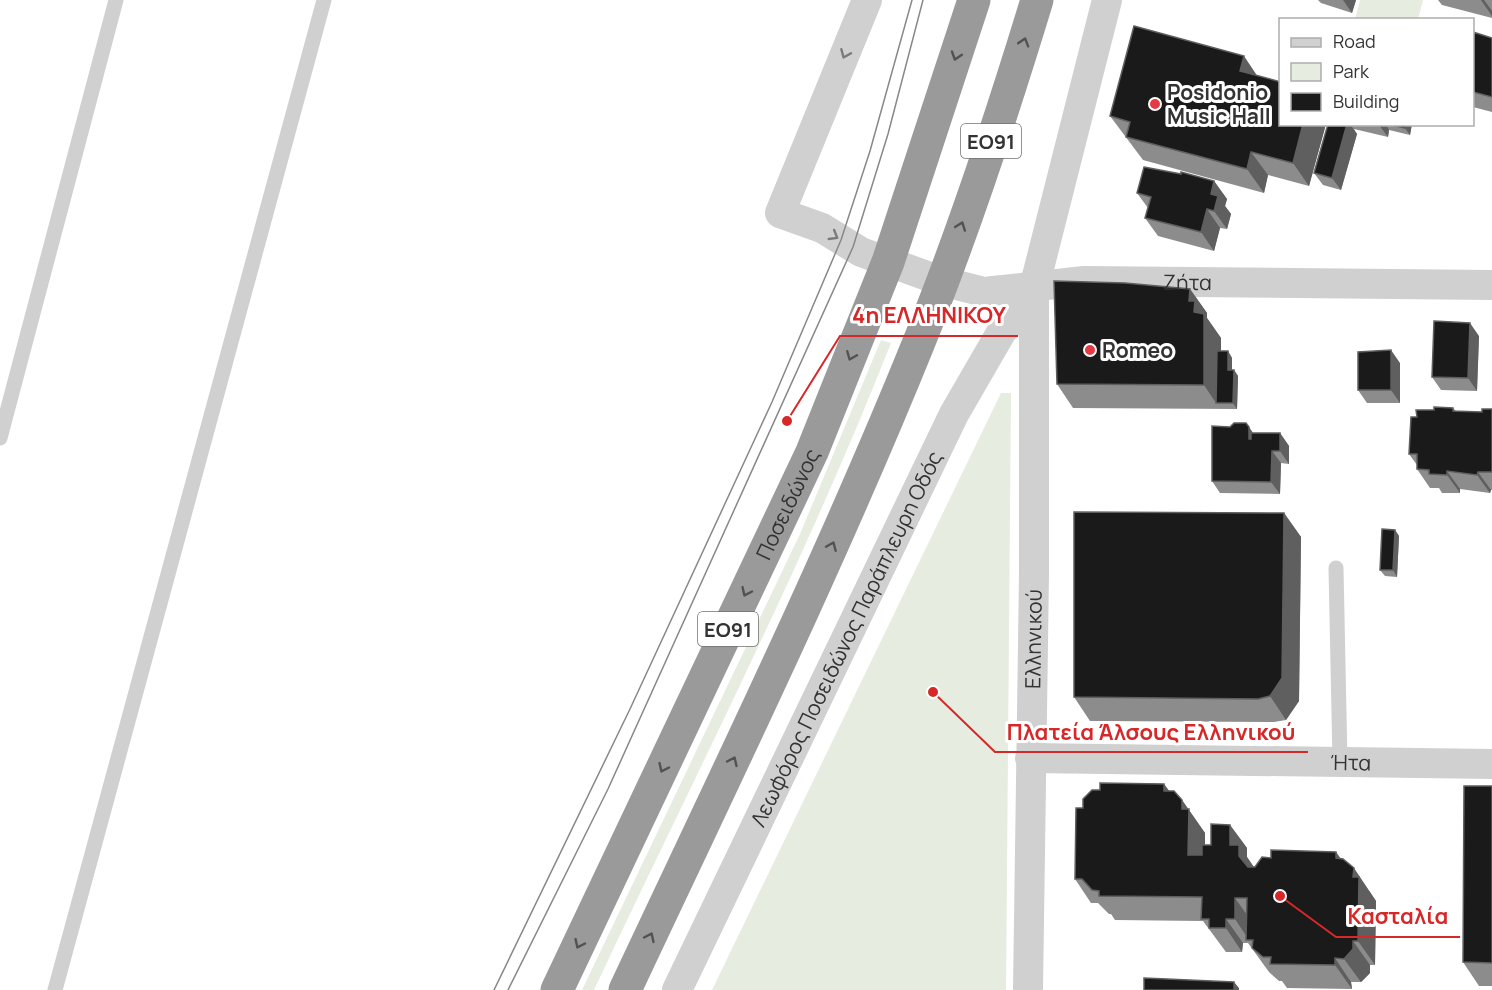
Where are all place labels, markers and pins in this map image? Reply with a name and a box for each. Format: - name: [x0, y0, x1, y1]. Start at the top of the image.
- place label: Posidonio Music Hall: [1167, 78, 1271, 130]
- marker: Posidonio Music Hall: [1148, 97, 1162, 111]
- callout: 4η ΕΛΛΗΝΙΚΟΥ: [840, 296, 1018, 336]
- place label: Romeo: [1102, 336, 1173, 364]
- marker: Romeo: [1083, 343, 1097, 357]
- callout: Πλατεία Άλσους Ελληνικού: [995, 712, 1308, 752]
- callout: Κασταλία: [1336, 897, 1460, 937]

